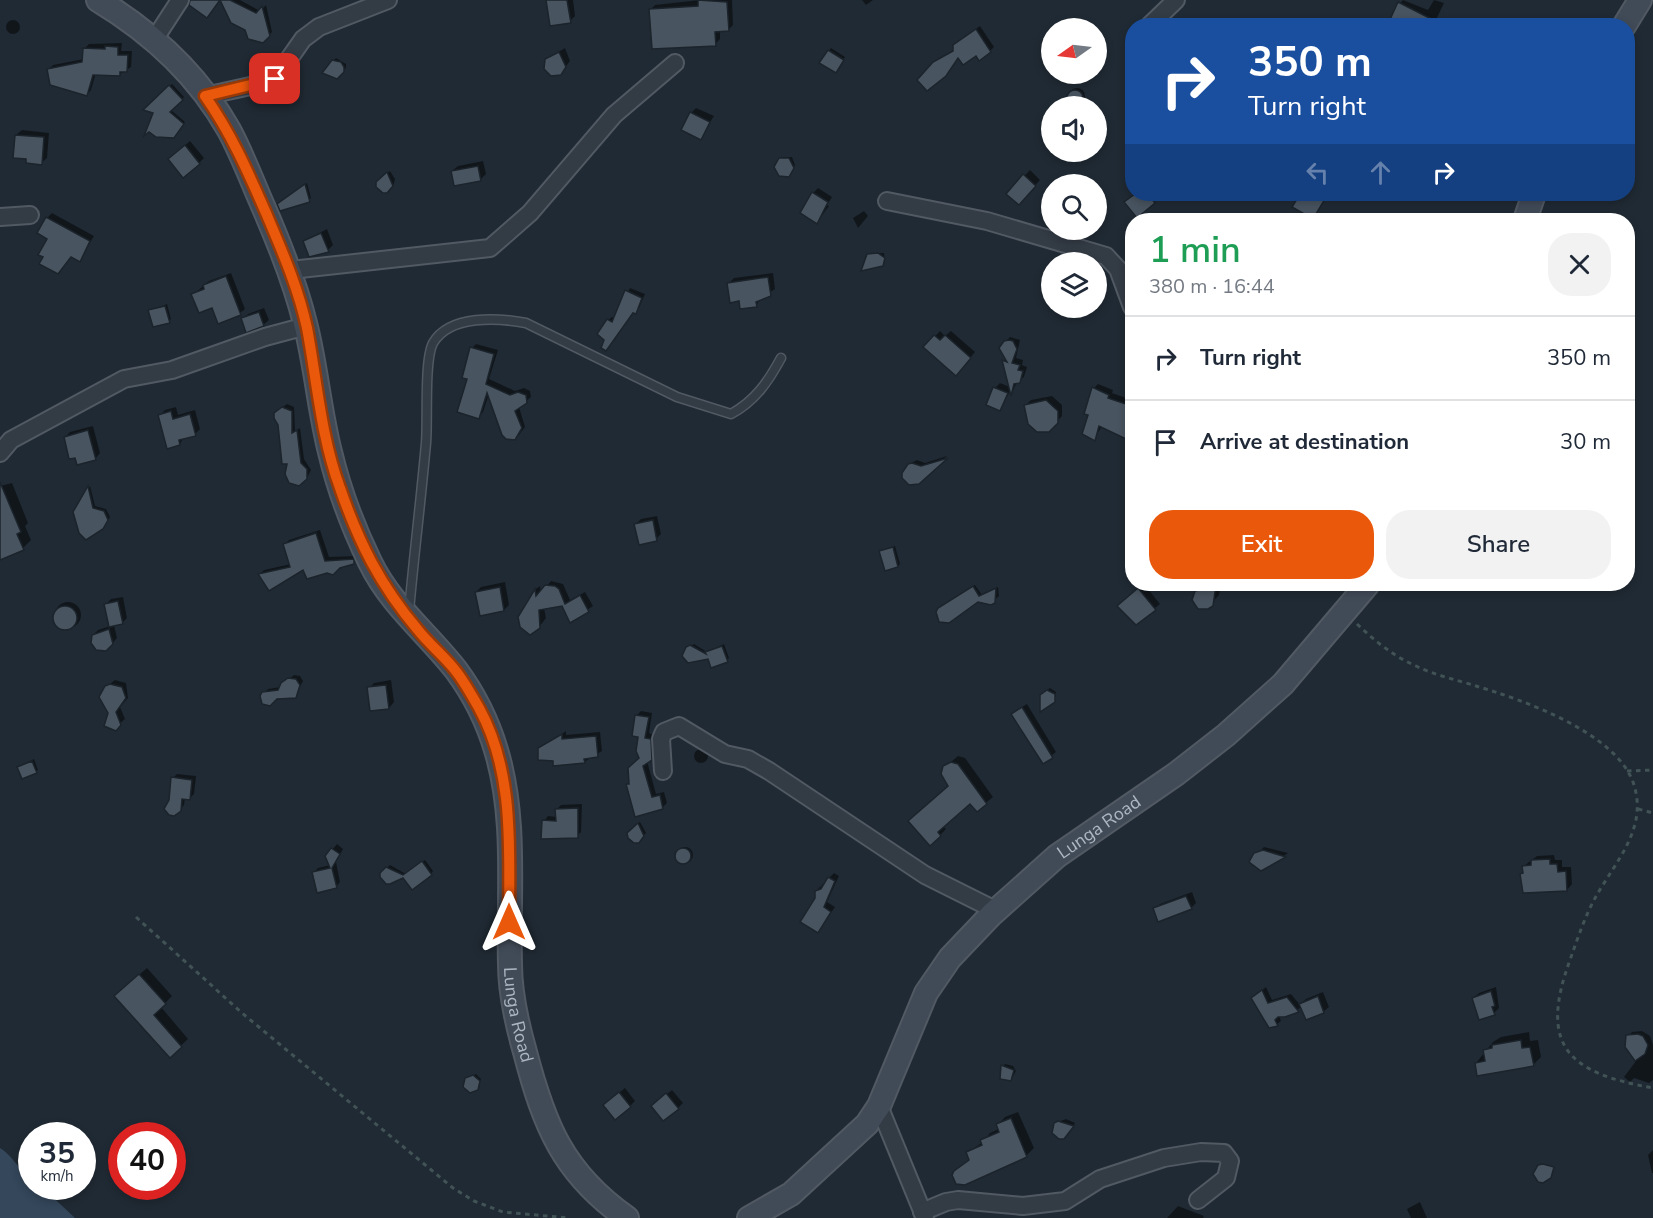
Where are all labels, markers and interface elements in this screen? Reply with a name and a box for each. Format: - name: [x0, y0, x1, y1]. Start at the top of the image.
- north arrow: [1041, 18, 1107, 84]
- map controls: [1041, 18, 1107, 318]
- text: 350 m: [1248, 34, 1372, 91]
- icon: right: [1149, 42, 1227, 120]
- pin: [249, 53, 300, 104]
- icon: arrive: [258, 62, 291, 95]
- text: Turn right: [1248, 88, 1366, 125]
- button: sound: [1041, 96, 1107, 162]
- icon: left: [1301, 156, 1334, 189]
- icon: ahead: [1364, 156, 1397, 189]
- icon: right: [1427, 156, 1460, 189]
- button: search: [1041, 174, 1107, 240]
- text: 1 min: [1149, 226, 1241, 275]
- button: close: [1548, 233, 1611, 296]
- button: layers: [1041, 252, 1107, 318]
- text: 380 m · 16:44: [1149, 273, 1275, 300]
- icon: right: [1149, 342, 1182, 375]
- text: Turn right: [1200, 343, 1301, 373]
- text: 350 m: [1547, 343, 1611, 373]
- icon: arrive: [1149, 426, 1182, 459]
- text: Arrive at destination: [1200, 427, 1409, 457]
- text: 30 m: [1560, 427, 1611, 457]
- button: Exit: [1149, 510, 1374, 579]
- button: Share: [1386, 510, 1611, 579]
- street label: Lunga Road: [1052, 790, 1146, 864]
- position arrow: [477, 890, 541, 954]
- street label: Lunga Road: [498, 967, 539, 1065]
- speed limit sign: 40: [108, 1122, 186, 1200]
- text: 35: [39, 1133, 75, 1174]
- text: km/h: [40, 1166, 74, 1186]

